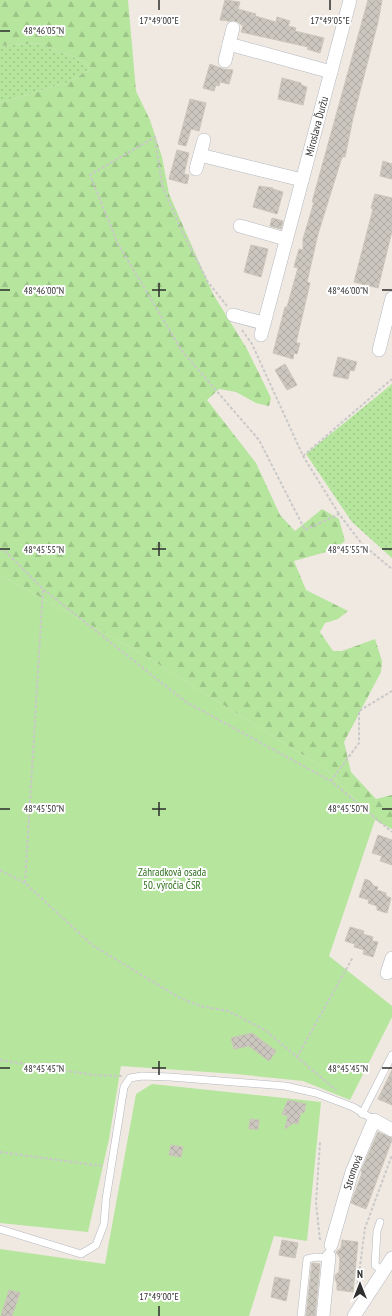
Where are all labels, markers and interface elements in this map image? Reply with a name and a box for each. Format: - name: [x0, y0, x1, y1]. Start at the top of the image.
- text: 17°49'00"E: [139, 14, 179, 27]
- text: 17°49'05"E: [310, 14, 350, 27]
- text: 48°46'05"N: [24, 24, 64, 37]
- street label: Miroslava Ďuržu: [302, 95, 331, 158]
- text: 48°46'00"N: [24, 284, 64, 297]
- text: 48°46'00"N: [328, 284, 368, 297]
- text: 48°45'55"N: [24, 543, 64, 556]
- text: 48°45'55"N: [328, 543, 368, 556]
- text: 48°45'50"N: [24, 802, 64, 815]
- text: 48°45'50"N: [328, 802, 368, 815]
- park label: Záhradková osada 50. výročia ČSR: [138, 865, 206, 892]
- text: 48°45'45"N: [24, 1062, 64, 1075]
- text: 48°45'45"N: [328, 1062, 368, 1075]
- street label: Stromová: [340, 1153, 365, 1191]
- north arrow: [340, 1264, 380, 1304]
- text: N: [357, 1267, 363, 1281]
- text: 17°49'00"E: [139, 1290, 179, 1303]

